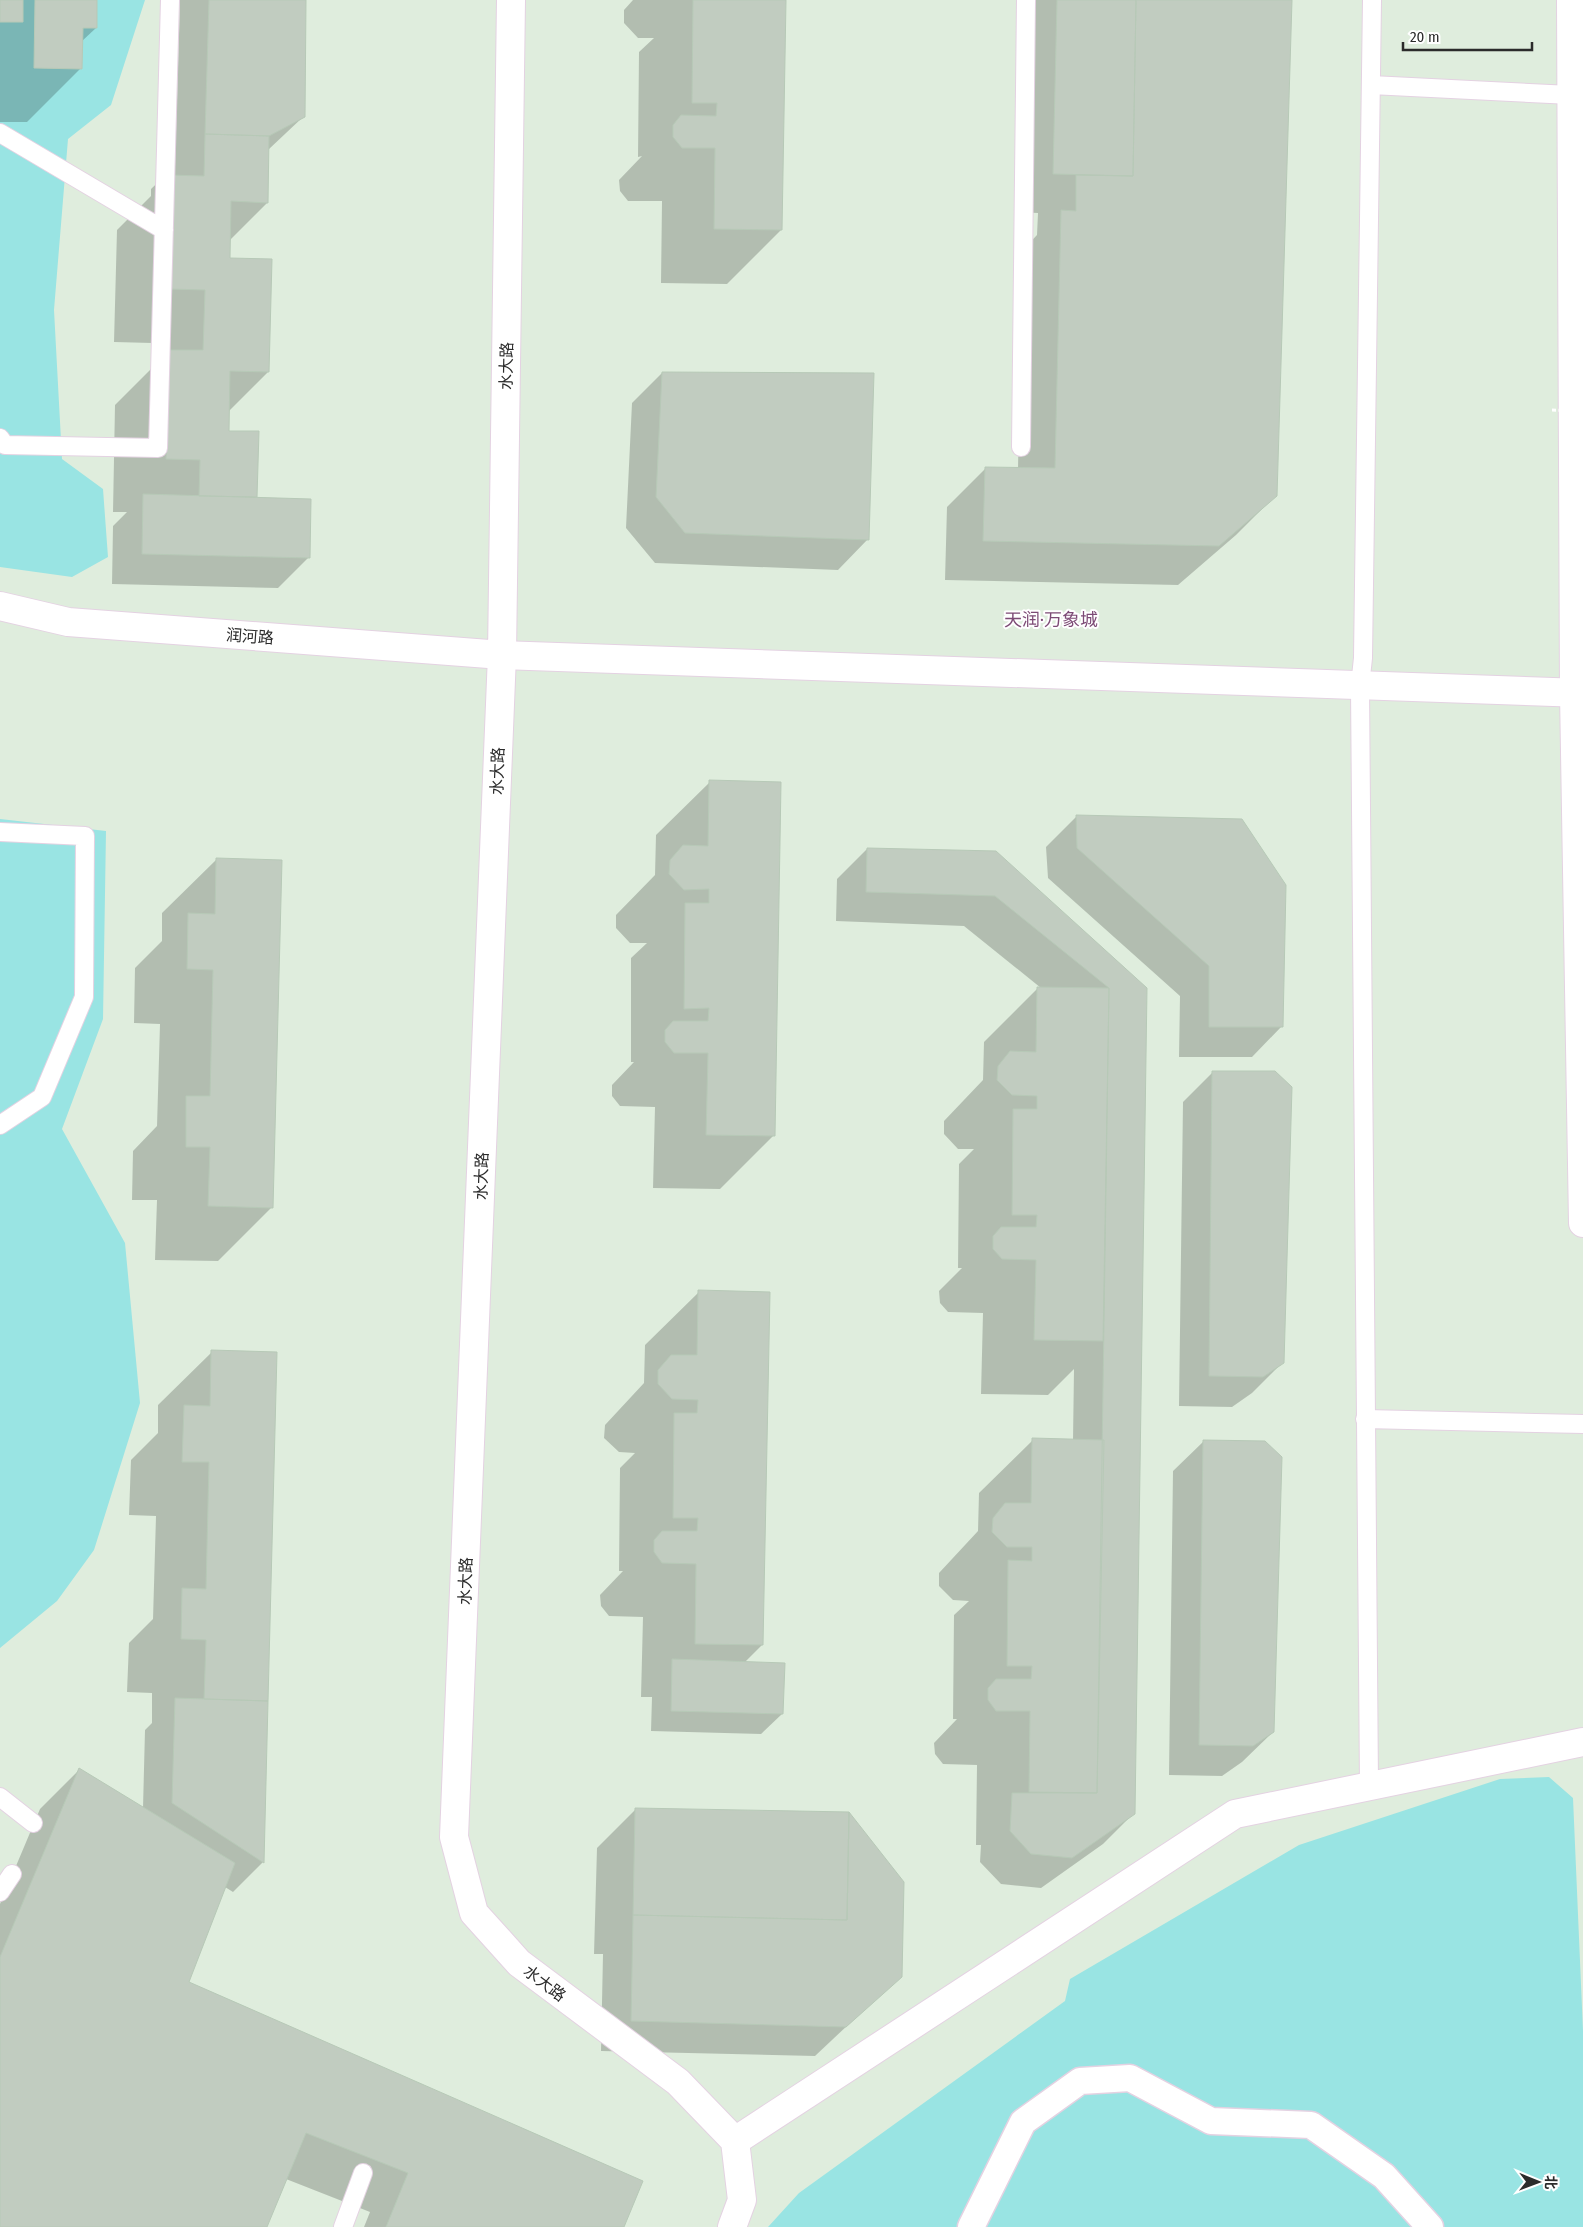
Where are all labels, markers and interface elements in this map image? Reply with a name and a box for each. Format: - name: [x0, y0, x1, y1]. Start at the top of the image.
- scale bar: [1403, 20, 1532, 52]
- text: 20 m: [1410, 28, 1440, 46]
- street label: 水大路: [497, 342, 516, 390]
- district label: 天润·万象城: [1004, 609, 1098, 631]
- street label: 润河路: [225, 625, 275, 648]
- street label: 水大路: [487, 747, 508, 795]
- street label: 水大路: [471, 1152, 492, 1200]
- street label: 水大路: [455, 1557, 476, 1605]
- street label: 水大路: [520, 1961, 570, 2005]
- north arrow: [1513, 2157, 1563, 2207]
- text: 北: [1542, 2175, 1559, 2189]

